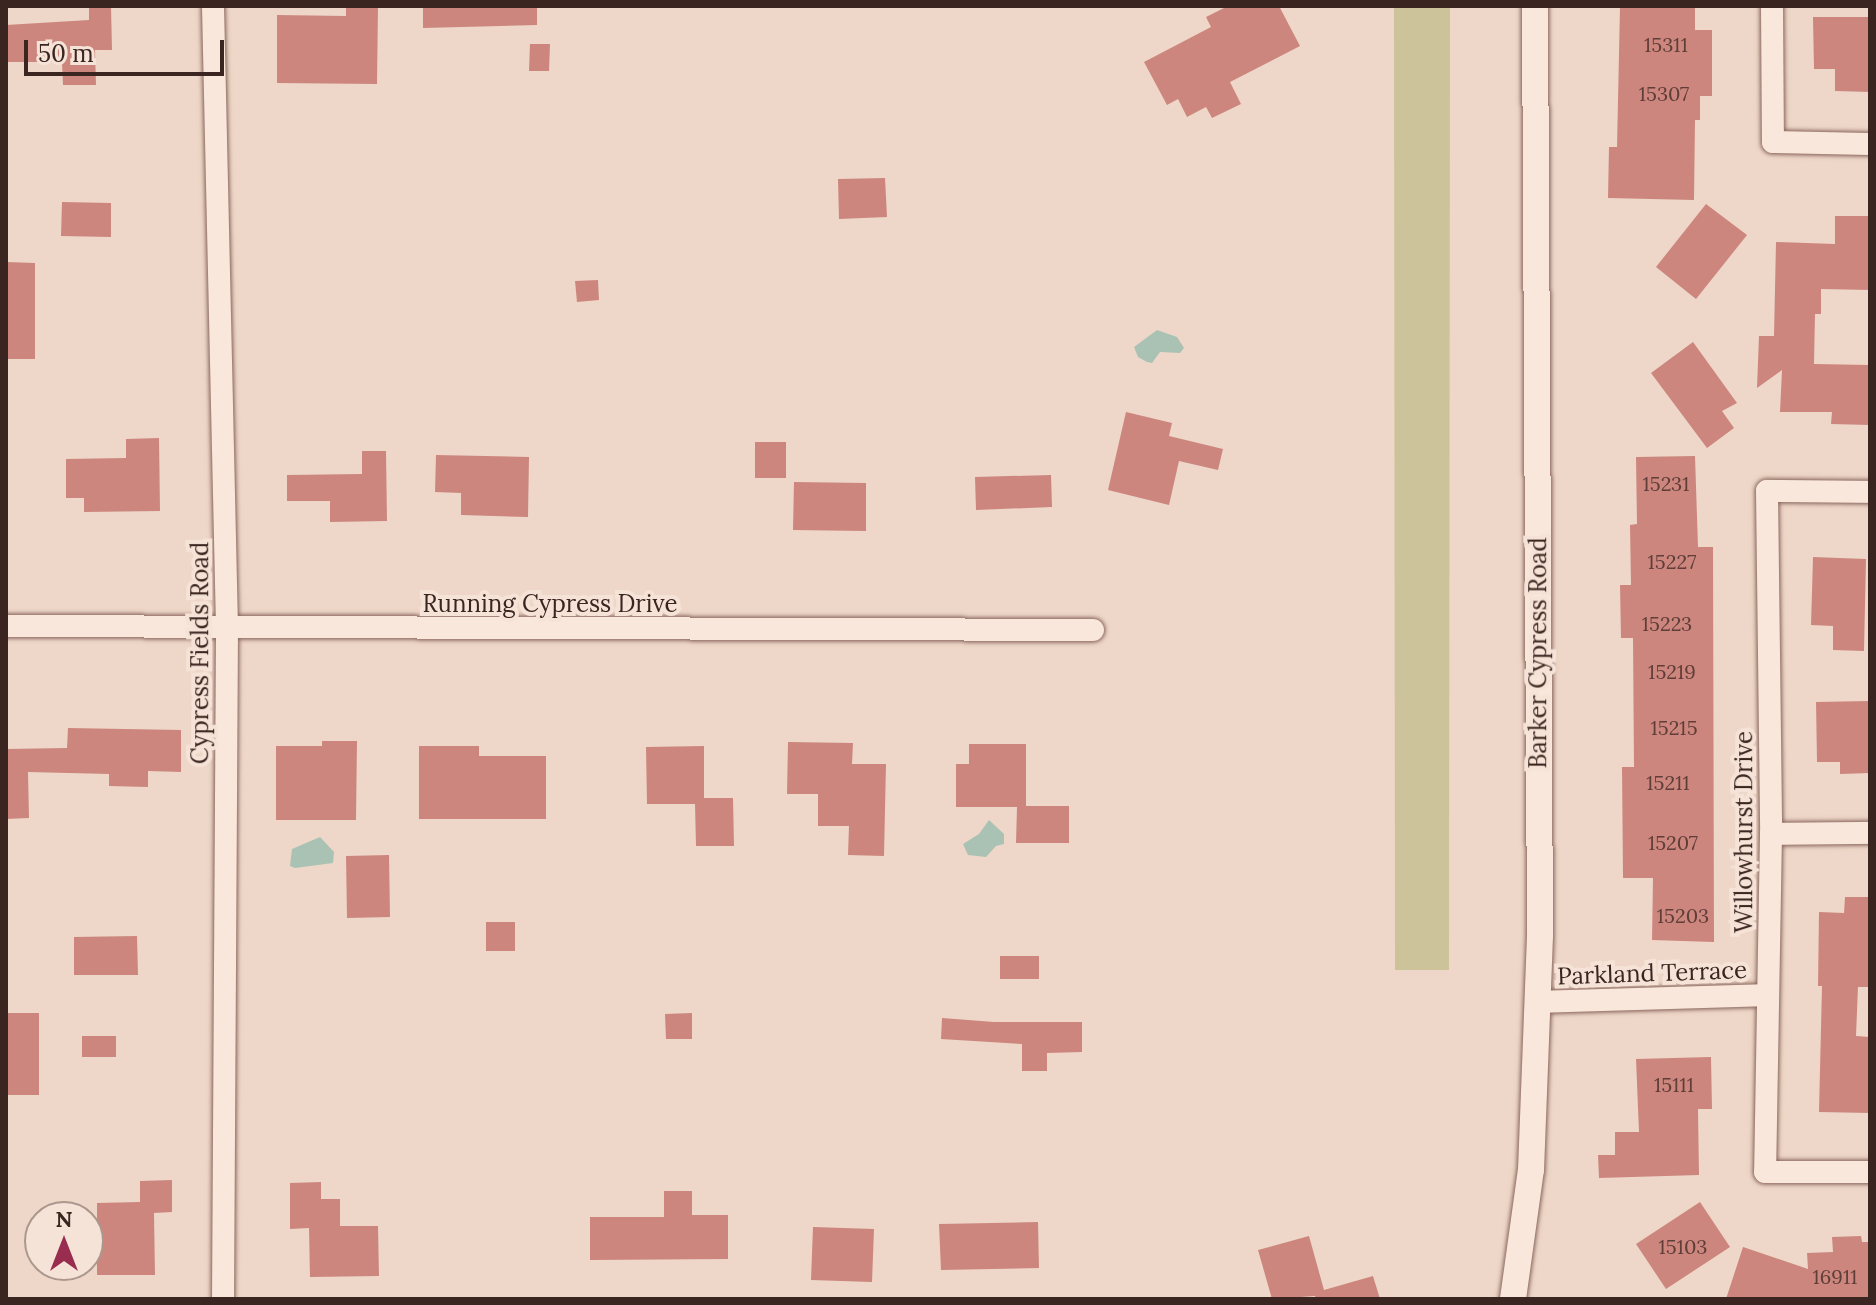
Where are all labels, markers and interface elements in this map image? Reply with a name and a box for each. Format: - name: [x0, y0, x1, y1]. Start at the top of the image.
- scale bar: [28, 24, 228, 74]
- house number: 15311: [1644, 32, 1688, 56]
- text: 50 m: [38, 38, 94, 69]
- house number: 15307: [1639, 81, 1689, 105]
- house number: 15231: [1642, 471, 1690, 495]
- street label: Barker Cypress Road: [1524, 537, 1552, 769]
- street label: Cypress Fields Road: [186, 542, 214, 764]
- house number: 15227: [1648, 549, 1696, 573]
- street label: Running Cypress Drive: [423, 590, 677, 618]
- house number: 15223: [1642, 611, 1692, 635]
- house number: 15219: [1648, 659, 1696, 683]
- house number: 15215: [1650, 715, 1698, 739]
- street label: Willowhurst Drive: [1730, 731, 1758, 933]
- house number: 15211: [1646, 770, 1690, 794]
- house number: 15207: [1648, 830, 1698, 854]
- house number: 15203: [1657, 903, 1709, 927]
- street label: Parkland Terrace: [1557, 955, 1747, 991]
- house number: 15111: [1654, 1072, 1694, 1096]
- north arrow: [24, 1201, 104, 1281]
- text: N: [55, 1205, 73, 1233]
- house number: 15103: [1658, 1234, 1708, 1258]
- house number: 16911: [1813, 1264, 1857, 1288]

